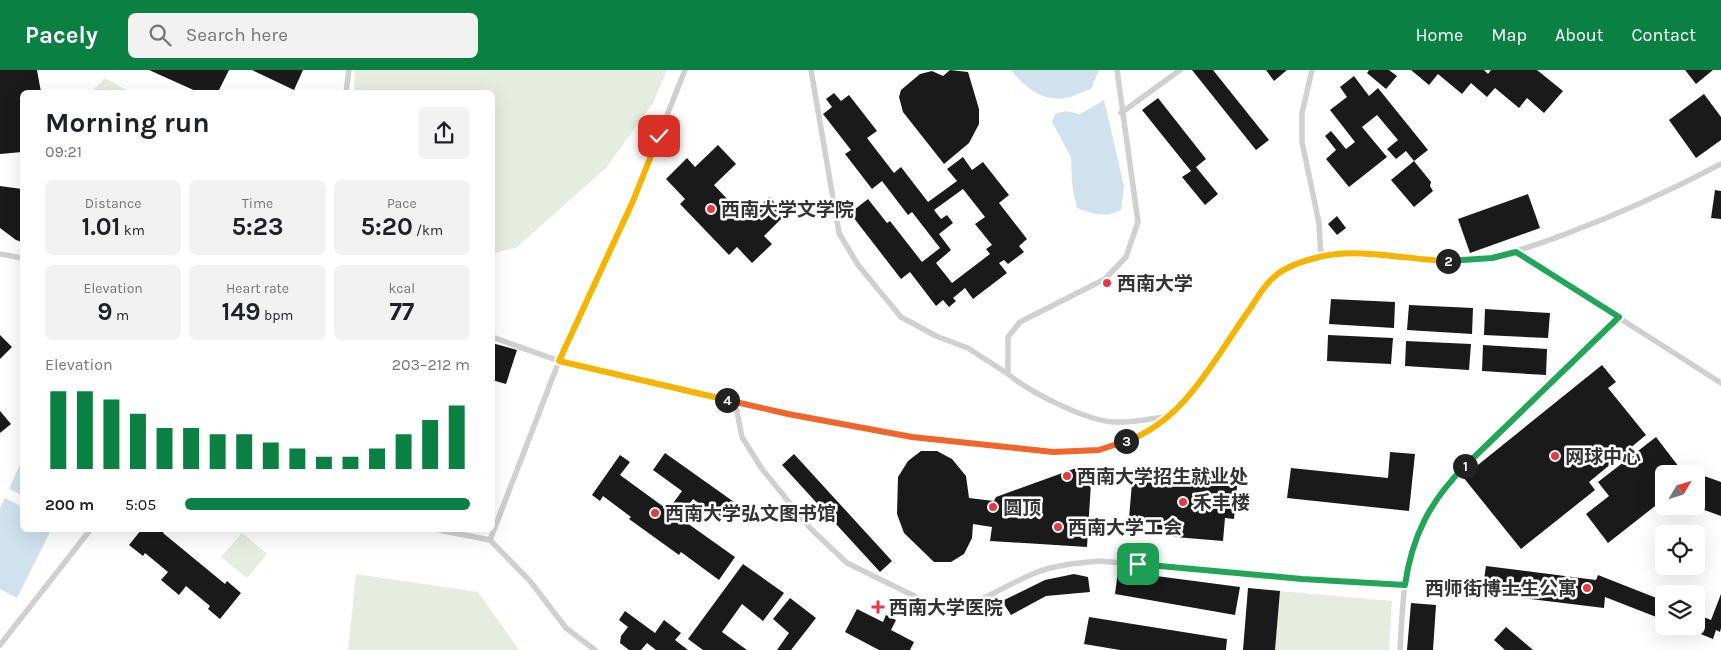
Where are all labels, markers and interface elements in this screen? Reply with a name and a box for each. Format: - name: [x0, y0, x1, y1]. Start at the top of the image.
- search box: [128, 13, 478, 58]
- text: Pacely: [25, 21, 98, 49]
- icon: search: [146, 21, 174, 49]
- text: Search here: [186, 24, 288, 46]
- text: Home: [1415, 24, 1463, 46]
- text: Map: [1491, 24, 1527, 46]
- text: About: [1555, 24, 1604, 46]
- text: Contact: [1632, 24, 1696, 46]
- text: Morning run: [45, 106, 210, 139]
- button: share: [418, 107, 470, 159]
- pin: [638, 115, 680, 157]
- icon: check: [645, 122, 673, 150]
- text: 09:21: [45, 142, 82, 161]
- text: Distance: [85, 195, 141, 212]
- text: Time: [242, 195, 273, 212]
- text: Pace: [387, 195, 417, 212]
- place label: 西南大学文学院: [721, 199, 854, 221]
- marker: 西南大学文学院: [705, 203, 717, 215]
- text: 1.01: [82, 212, 121, 241]
- text: 5:23: [232, 212, 283, 241]
- text: 5:20: [361, 212, 413, 241]
- text: km: [121, 222, 145, 239]
- text: /km: [413, 222, 443, 239]
- pin: 2: [1436, 248, 1460, 274]
- text: 2: [1444, 253, 1453, 270]
- place label: 西南大学: [1117, 273, 1193, 295]
- marker: 西南大学: [1101, 277, 1113, 289]
- text: Elevation: [84, 280, 143, 297]
- text: Heart rate: [226, 280, 289, 297]
- text: kcal: [388, 280, 415, 297]
- text: 9: [97, 297, 113, 326]
- text: 149: [222, 297, 261, 326]
- text: 77: [389, 297, 414, 326]
- text: m: [113, 307, 129, 324]
- text: bpm: [261, 307, 293, 324]
- text: Elevation: [45, 355, 113, 374]
- text: 203–212 m: [392, 355, 470, 374]
- pin: 4: [714, 388, 740, 412]
- text: 4: [723, 392, 732, 409]
- pin: 3: [1114, 428, 1138, 454]
- text: 3: [1122, 433, 1131, 450]
- place label: 网球中心: [1565, 446, 1641, 468]
- marker: 网球中心: [1549, 450, 1561, 462]
- pin: 1: [1452, 454, 1478, 478]
- text: 1: [1463, 458, 1468, 475]
- north arrow: [1655, 465, 1705, 515]
- map controls: [1655, 465, 1705, 635]
- place label: 西南大学招生就业处: [1077, 466, 1248, 488]
- marker: 西南大学招生就业处: [1061, 470, 1073, 482]
- place label: 禾丰楼: [1193, 492, 1250, 514]
- text: 200 m: [45, 495, 94, 514]
- text: 5:05: [125, 495, 156, 514]
- marker: 禾丰楼: [1177, 496, 1189, 508]
- place label: 圆顶: [1003, 497, 1041, 519]
- marker: 圆顶: [987, 501, 999, 513]
- place label: 西南大学弘文图书馆: [665, 503, 836, 525]
- marker: 西南大学弘文图书馆: [649, 507, 661, 519]
- place label: 西南大学工会: [1068, 517, 1182, 539]
- marker: 西南大学工会: [1052, 521, 1064, 533]
- button: locate: [1655, 525, 1705, 575]
- pin: [1117, 543, 1159, 585]
- icon: arrive: [1124, 550, 1152, 578]
- place label: 西师街博士生公寓: [1425, 578, 1577, 600]
- marker: 西师街博士生公寓: [1581, 582, 1593, 594]
- button: layers: [1655, 585, 1705, 635]
- place label: 西南大学医院: [889, 597, 1003, 619]
- marker: 西南大学医院: [871, 600, 885, 614]

